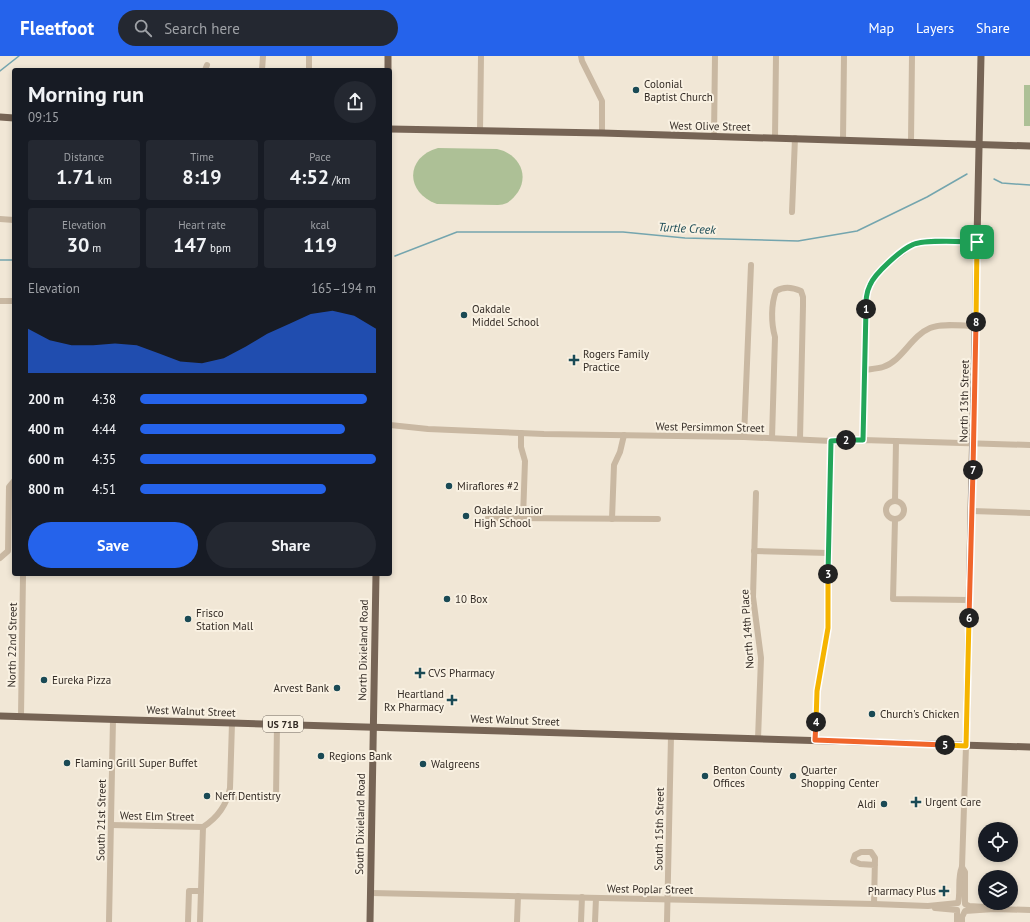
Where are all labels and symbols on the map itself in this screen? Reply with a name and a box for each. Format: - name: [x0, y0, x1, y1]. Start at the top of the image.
- place label: Colonial Baptist Church: [644, 77, 713, 104]
- marker: Colonial Baptist Church: [631, 85, 641, 95]
- street label: West Olive Street: [669, 118, 751, 134]
- water label: Turtle Creek: [658, 219, 717, 237]
- pin: [960, 225, 994, 259]
- pin: 1: [856, 299, 876, 319]
- place label: Oakdale Middel School: [472, 302, 540, 329]
- marker: Oakdale Middel School: [459, 310, 469, 320]
- pin: 8: [966, 312, 986, 332]
- place label: Rogers Family Practice: [583, 347, 650, 374]
- marker: Rogers Family Practice: [568, 354, 580, 366]
- street label: North 13th Street: [956, 359, 972, 443]
- street label: West Persimmon Street: [655, 419, 765, 435]
- pin: 2: [836, 430, 856, 450]
- pin: 7: [963, 460, 983, 480]
- place label: Miraflores #2: [457, 479, 519, 493]
- marker: Miraflores #2: [444, 481, 454, 491]
- place label: Oakdale Junior High School: [474, 503, 543, 530]
- marker: Oakdale Junior High School: [461, 511, 471, 521]
- pin: 3: [818, 564, 838, 584]
- street label: North 14th Place: [737, 588, 757, 669]
- place label: 10 Box: [455, 592, 488, 606]
- marker: 10 Box: [442, 594, 452, 604]
- street label: North Dixieland Road: [355, 599, 371, 701]
- street label: North 22nd Street: [4, 602, 20, 688]
- place label: Frisco Station Mall: [196, 606, 254, 633]
- pin: 6: [959, 608, 979, 628]
- marker: Frisco Station Mall: [183, 614, 193, 624]
- place label: CVS Pharmacy: [428, 666, 496, 680]
- marker: CVS Pharmacy: [415, 668, 425, 678]
- place label: Eureka Pizza: [52, 673, 111, 687]
- marker: Eureka Pizza: [39, 675, 49, 685]
- place label: Arvest Bank: [274, 681, 330, 695]
- marker: Arvest Bank: [332, 683, 342, 693]
- place label: Heartland Rx Pharmacy: [384, 687, 445, 714]
- marker: Heartland Rx Pharmacy: [447, 695, 457, 705]
- street label: West Walnut Street: [146, 702, 236, 720]
- place label: Church's Chicken: [880, 707, 959, 721]
- marker: Church's Chicken: [867, 709, 877, 719]
- street label: West Walnut Street: [470, 711, 560, 729]
- pin: 4: [806, 712, 826, 732]
- road number: US 71B: [263, 716, 303, 732]
- pin: 5: [935, 735, 955, 755]
- place label: Regions Bank: [329, 749, 393, 763]
- marker: Regions Bank: [316, 751, 326, 761]
- place label: Flaming Grill Super Buffet: [75, 756, 198, 770]
- place label: Walgreens: [431, 757, 480, 771]
- marker: Flaming Grill Super Buffet: [62, 758, 72, 768]
- marker: Walgreens: [418, 759, 428, 769]
- place label: Benton County Offices: [713, 763, 783, 790]
- place label: Quarter Shopping Center: [801, 763, 879, 790]
- marker: Benton County Offices: [700, 771, 710, 781]
- marker: Quarter Shopping Center: [788, 771, 798, 781]
- street label: South Dixieland Road: [352, 773, 368, 875]
- street label: South 21st Street: [93, 779, 109, 861]
- street label: South 15th Street: [651, 787, 667, 871]
- place label: Neff Dentistry: [215, 789, 282, 803]
- marker: Neff Dentistry: [202, 791, 212, 801]
- place label: Urgent Care: [925, 795, 981, 809]
- marker: Urgent Care: [910, 796, 922, 808]
- place label: Aldi: [857, 797, 876, 811]
- marker: Aldi: [879, 799, 889, 809]
- street label: West Elm Street: [120, 808, 195, 824]
- street label: West Poplar Street: [607, 881, 694, 897]
- place label: Pharmacy Plus: [868, 884, 936, 898]
- marker: Pharmacy Plus: [939, 886, 949, 896]

